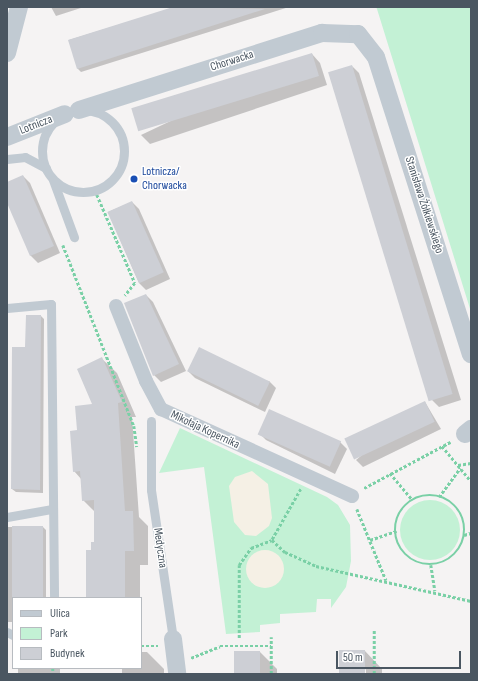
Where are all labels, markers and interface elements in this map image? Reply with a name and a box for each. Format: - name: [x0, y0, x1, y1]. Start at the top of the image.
- street label: Chorwacka: [208, 47, 256, 75]
- street label: Lotnicza: [18, 112, 54, 138]
- street label: Stanisława Żółkiewskiego: [402, 155, 446, 255]
- place label: Lotnicza/ Chorwacka: [142, 165, 187, 193]
- marker: Lotnicza/ Chorwacka: [129, 174, 139, 184]
- street label: Mikołaja Kopernika: [168, 408, 242, 452]
- street label: Medyczna: [150, 527, 170, 569]
- legend: [12, 597, 142, 669]
- text: Ulica: [50, 606, 70, 621]
- text: Park: [50, 626, 68, 641]
- scale bar: [338, 643, 463, 669]
- text: Budynek: [50, 646, 85, 661]
- text: 50 m: [343, 650, 363, 665]

